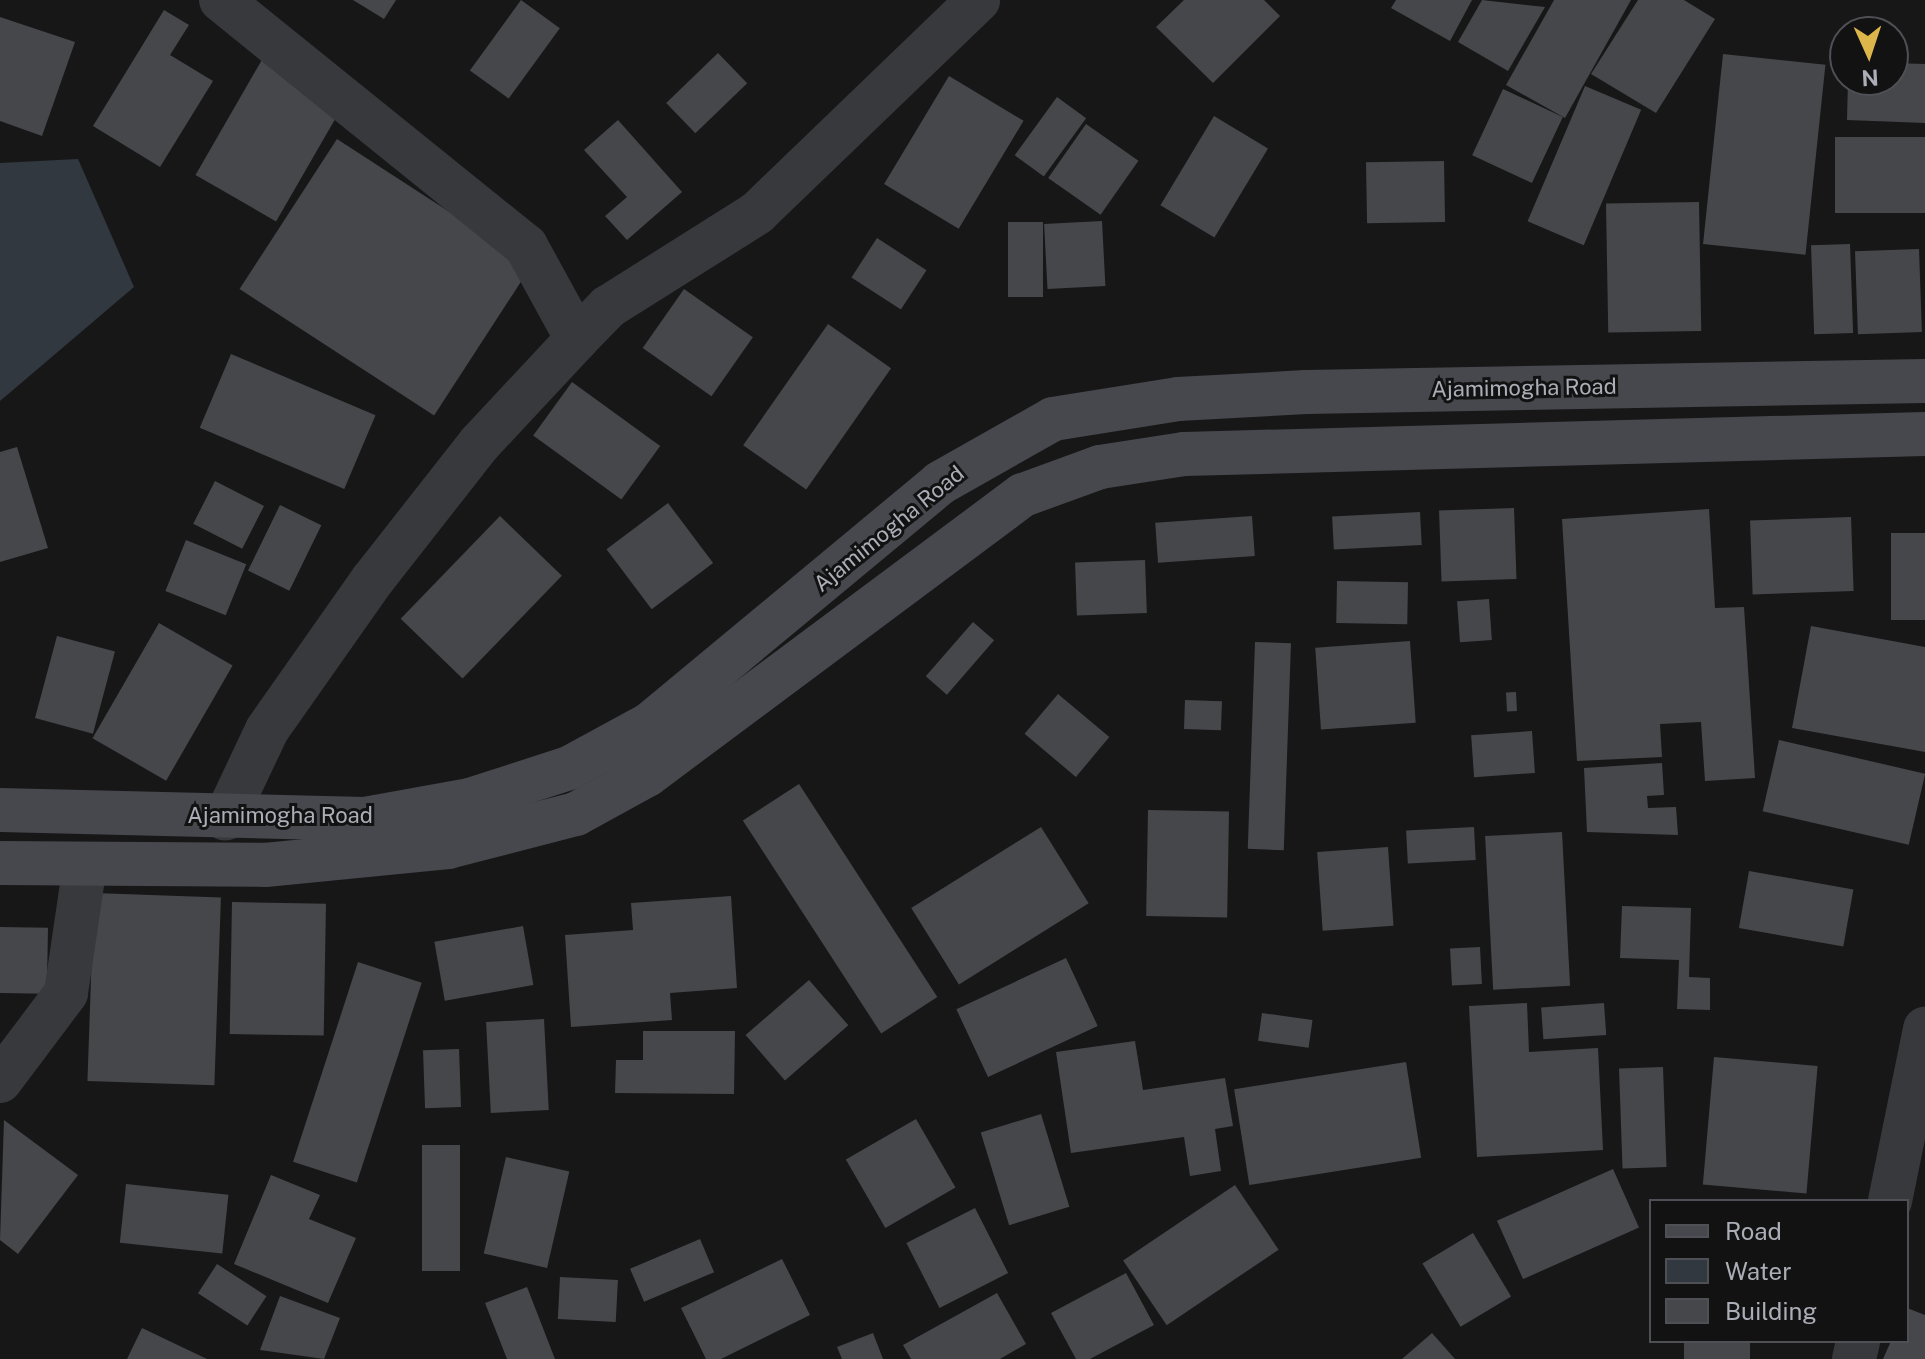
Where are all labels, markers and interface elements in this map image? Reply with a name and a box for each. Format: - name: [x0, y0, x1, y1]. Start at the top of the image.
- north arrow: [1829, 16, 1909, 96]
- text: N: [1861, 65, 1879, 91]
- street label: Ajamimogha Road: [1431, 373, 1617, 403]
- street label: Ajamimogha Road: [809, 460, 969, 598]
- street label: Ajamimogha Road: [187, 803, 373, 829]
- legend: [1649, 1199, 1909, 1343]
- text: Road: [1725, 1217, 1782, 1245]
- text: Water: [1725, 1257, 1792, 1285]
- text: Building: [1725, 1297, 1817, 1325]

